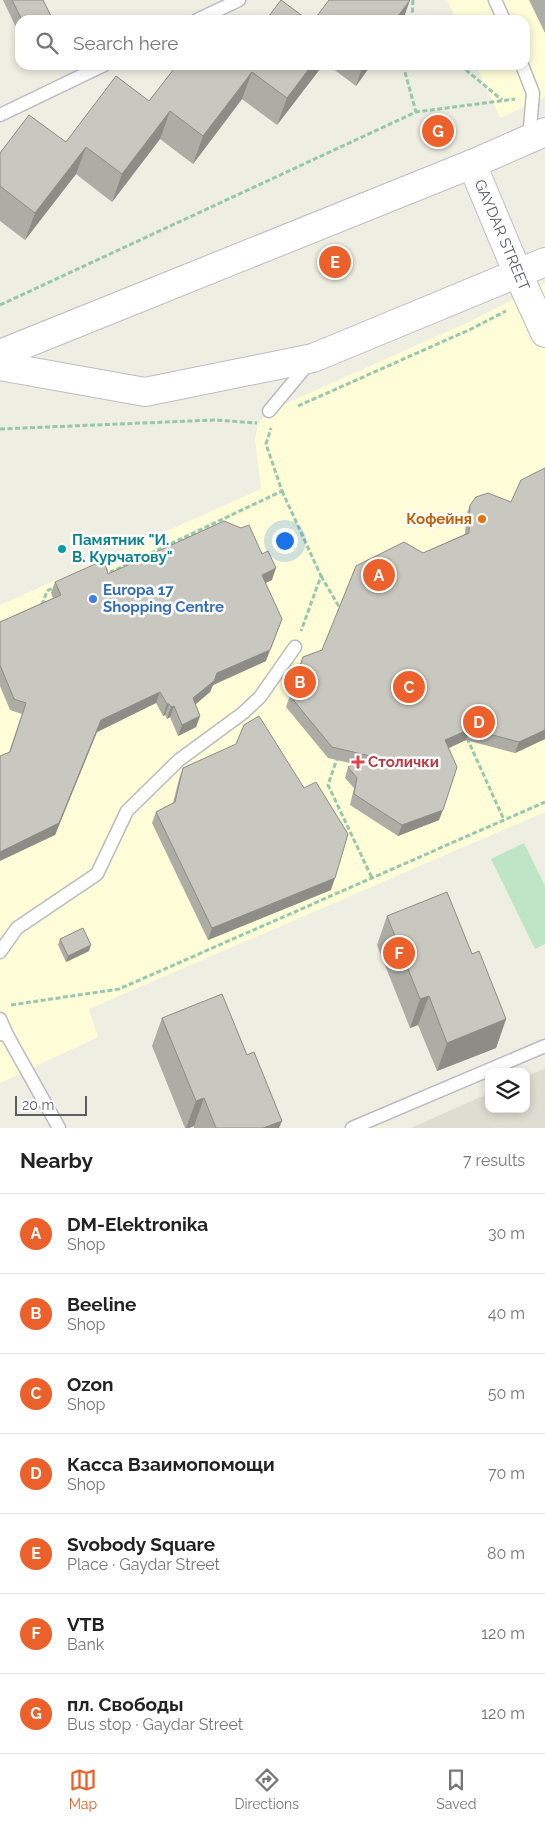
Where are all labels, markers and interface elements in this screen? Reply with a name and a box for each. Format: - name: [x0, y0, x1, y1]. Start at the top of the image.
- search box: [15, 15, 530, 70]
- icon: search: [33, 29, 61, 57]
- text: Search here: [73, 32, 179, 54]
- pin: G: [422, 112, 454, 150]
- street label: GAYDAR STREET: [470, 177, 534, 293]
- pin: E: [319, 243, 351, 281]
- place label: Кофейня: [406, 510, 472, 528]
- marker: Кофейня: [476, 513, 488, 525]
- your location: [272, 528, 298, 554]
- place label: Памятник "И. В. Курчатову": [72, 531, 173, 566]
- marker: Памятник "И. В. Курчатову": [56, 543, 68, 555]
- pin: A: [363, 556, 395, 594]
- place label: Europa 17 Shopping Centre: [103, 581, 224, 616]
- marker: Europa 17 Shopping Centre: [87, 593, 99, 605]
- pin: B: [284, 663, 316, 701]
- pin: C: [393, 668, 425, 706]
- pin: D: [463, 703, 495, 741]
- place label: Столички: [368, 753, 439, 771]
- marker: Столички: [352, 756, 364, 768]
- pin: F: [383, 934, 415, 972]
- map controls: [485, 1068, 530, 1113]
- button: layers: [485, 1068, 530, 1113]
- scale bar: [15, 1093, 88, 1116]
- text: 20 m: [22, 1097, 54, 1113]
- text: Nearby: [20, 1148, 93, 1173]
- text: 7 results: [463, 1151, 525, 1170]
- text: DM-Elektronika: [67, 1213, 208, 1235]
- text: A: [31, 1224, 41, 1243]
- text: 30 m: [488, 1224, 525, 1243]
- text: Shop: [67, 1235, 105, 1254]
- text: Beeline: [67, 1293, 136, 1315]
- text: B: [31, 1304, 41, 1323]
- text: 40 m: [488, 1304, 525, 1323]
- text: Shop: [67, 1315, 105, 1334]
- text: Ozon: [67, 1373, 114, 1395]
- text: C: [31, 1384, 41, 1403]
- text: 50 m: [488, 1384, 525, 1403]
- text: Shop: [67, 1395, 105, 1414]
- text: Касса Взаимопомощи: [67, 1453, 275, 1475]
- text: D: [30, 1464, 42, 1483]
- text: 70 m: [488, 1464, 525, 1483]
- text: Shop: [67, 1475, 105, 1494]
- text: Svobody Square: [67, 1533, 215, 1555]
- text: E: [31, 1544, 41, 1563]
- text: 80 m: [487, 1544, 525, 1563]
- text: Place · Gaydar Street: [67, 1555, 220, 1574]
- text: VTB: [67, 1613, 105, 1635]
- text: F: [31, 1624, 41, 1643]
- text: 120 m: [481, 1624, 525, 1643]
- text: Bank: [67, 1635, 104, 1654]
- text: пл. Свободы: [67, 1693, 183, 1715]
- text: G: [30, 1704, 42, 1723]
- text: 120 m: [481, 1704, 525, 1723]
- text: Bus stop · Gaydar Street: [67, 1715, 243, 1734]
- tab: Map: [69, 1766, 97, 1812]
- tab: Directions: [234, 1766, 299, 1812]
- tab: Saved: [436, 1766, 476, 1812]

